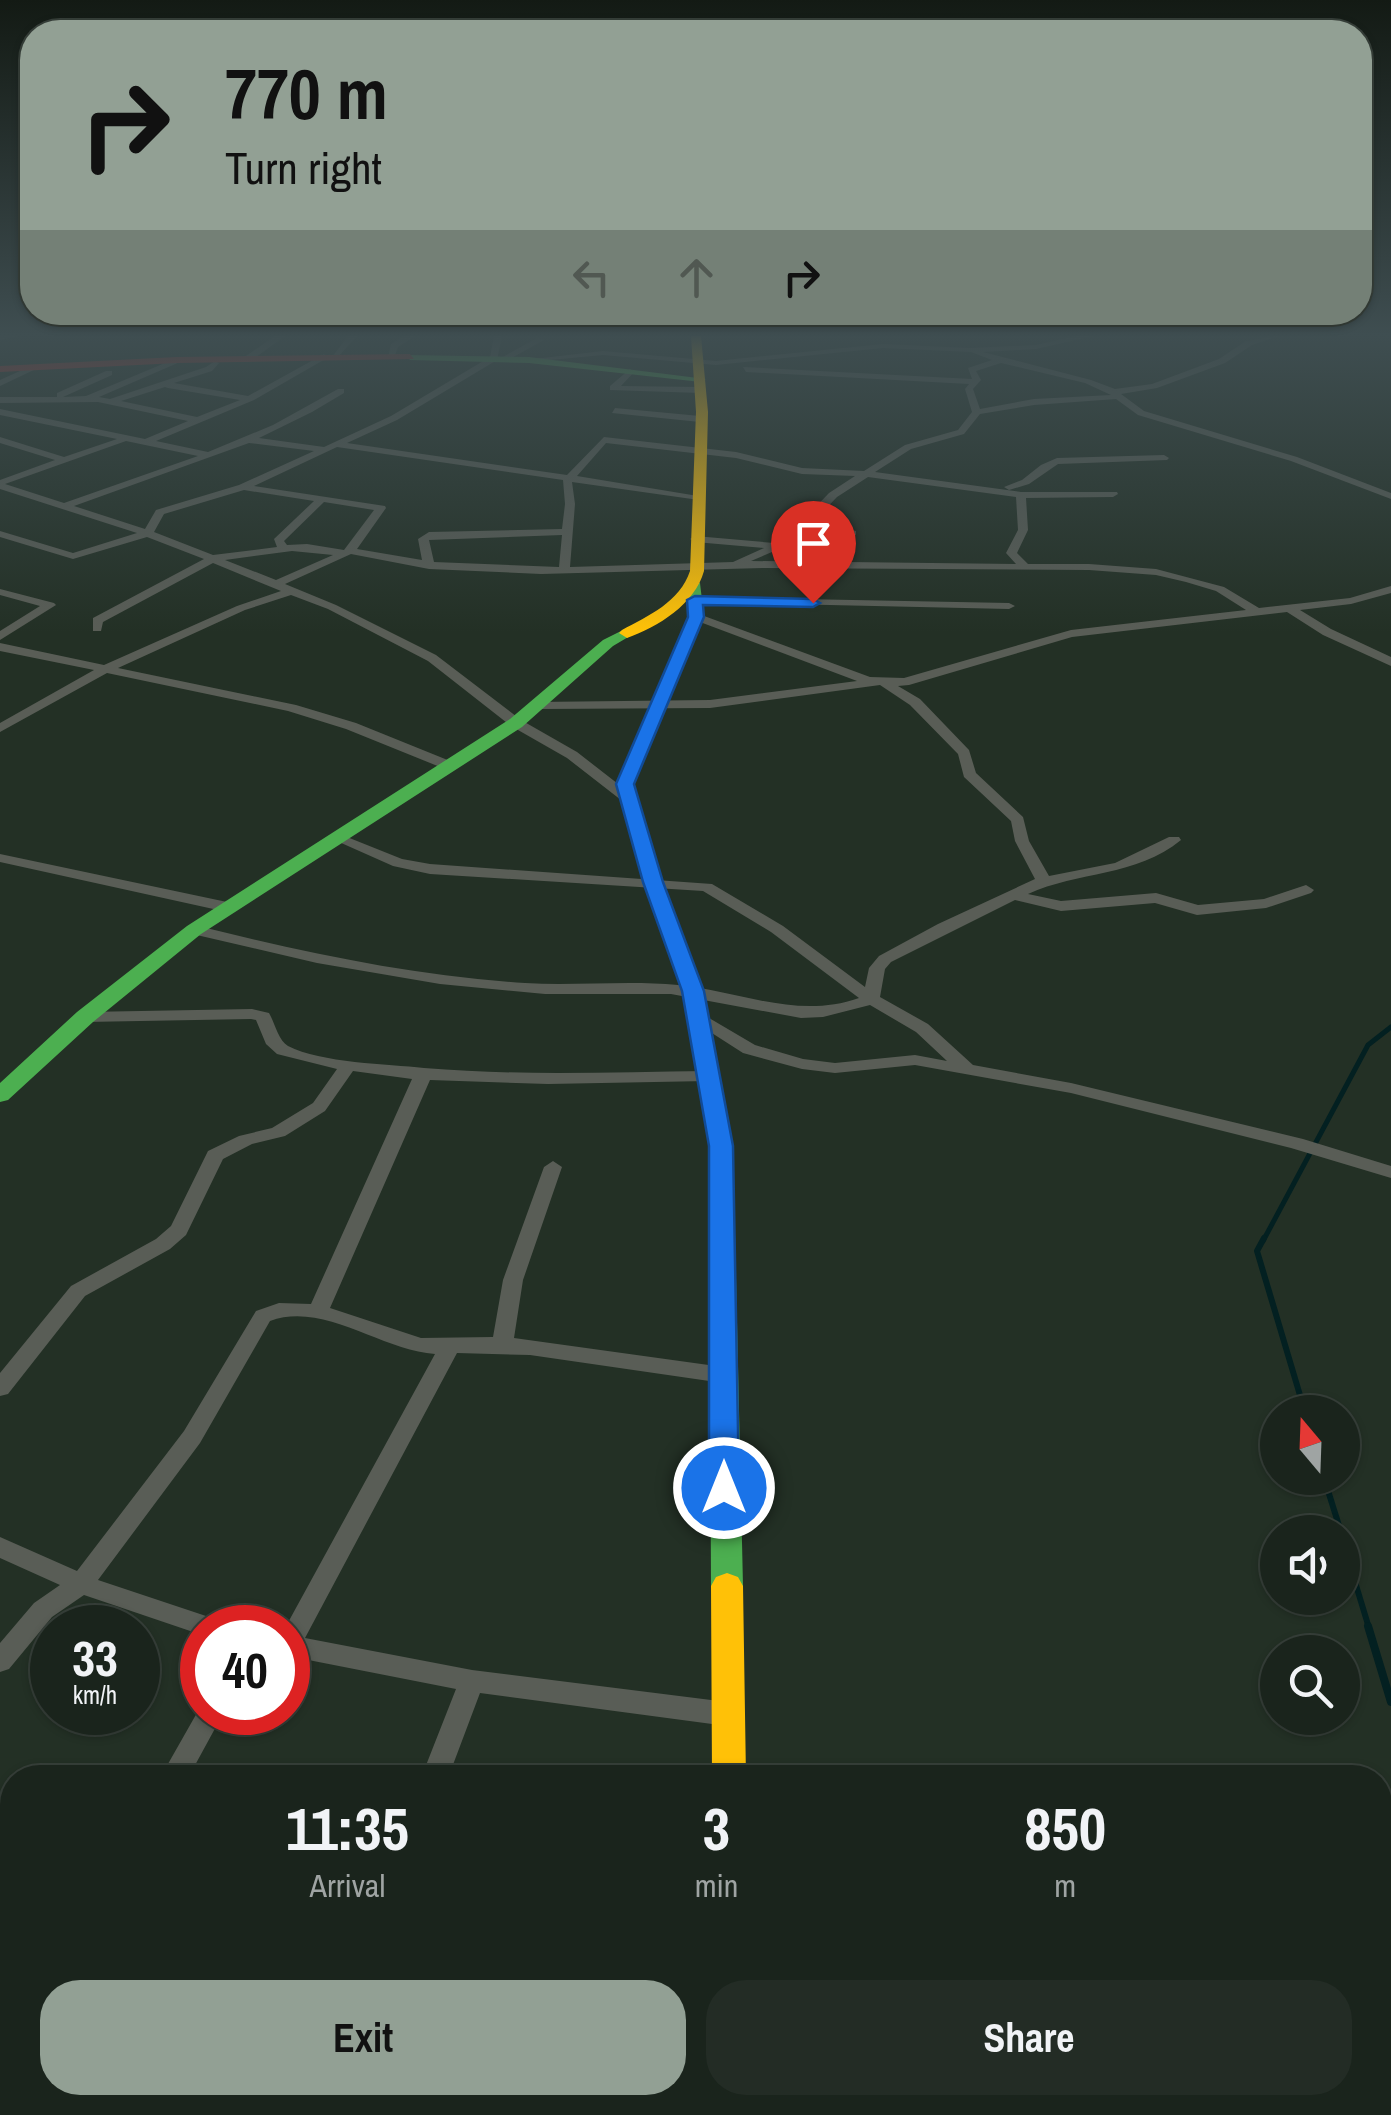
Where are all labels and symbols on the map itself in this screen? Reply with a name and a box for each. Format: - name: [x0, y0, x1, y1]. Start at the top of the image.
- pin: [771, 501, 856, 604]
- north arrow: [1260, 1395, 1360, 1495]
- position arrow: [672, 1436, 776, 1540]
- speed limit sign: 40: [180, 1605, 310, 1735]

